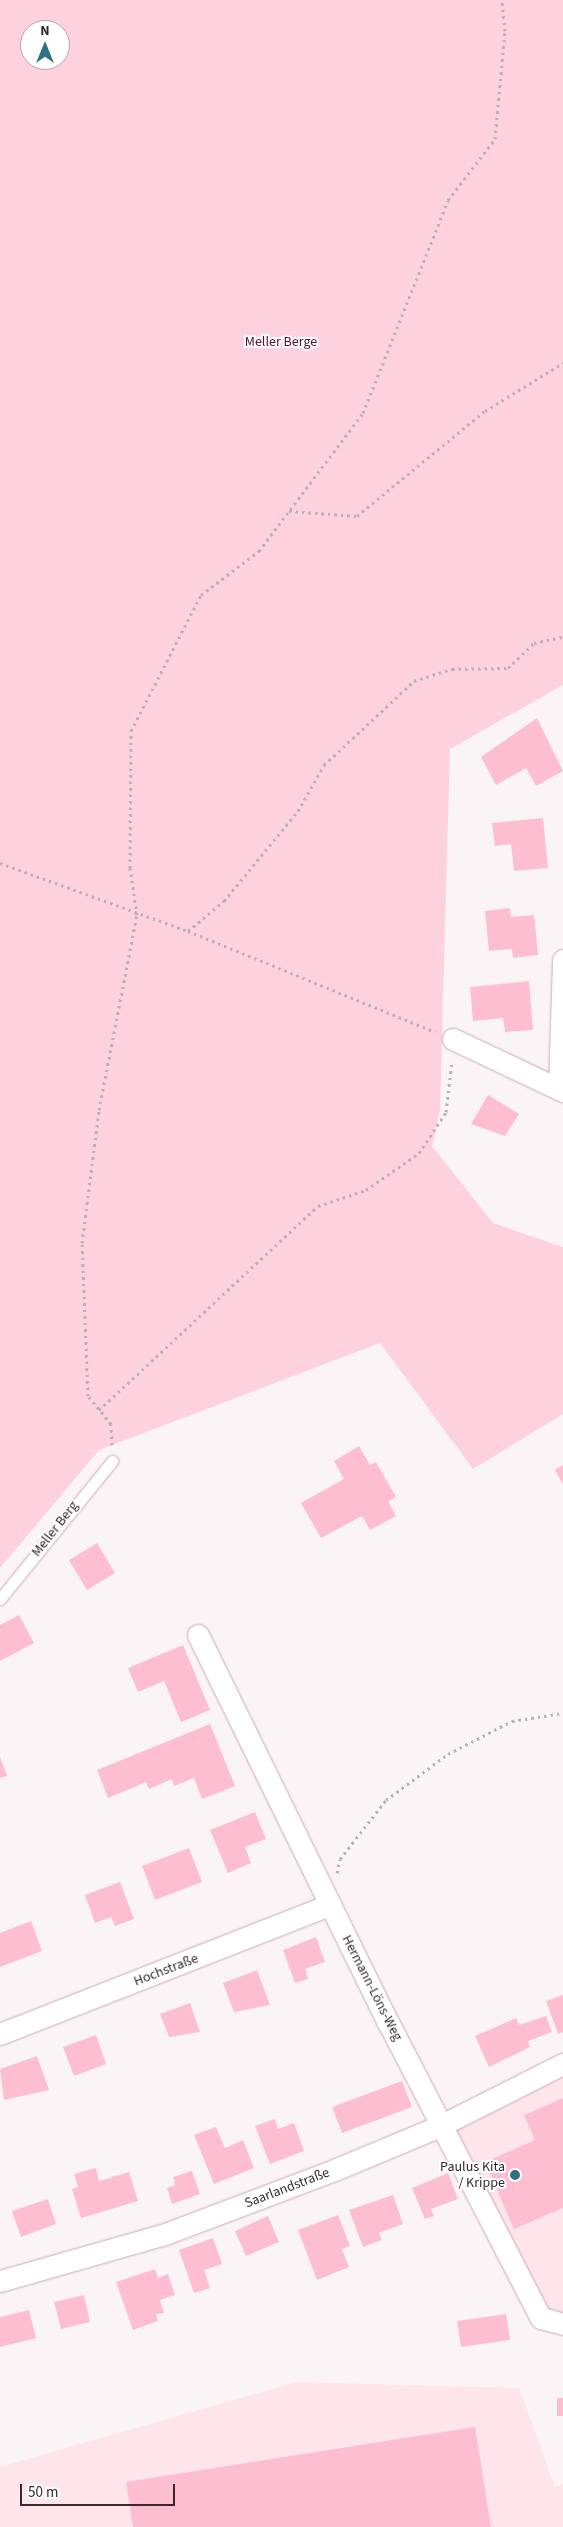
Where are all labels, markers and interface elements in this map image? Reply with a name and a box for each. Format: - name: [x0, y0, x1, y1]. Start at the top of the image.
- north arrow: [20, 20, 70, 70]
- text: N: [40, 21, 50, 41]
- park label: Meller Berge: [245, 334, 317, 350]
- street label: Meller Berg: [28, 1498, 82, 1560]
- street label: Hermann-Löns-Weg: [338, 1932, 406, 2044]
- street label: Hochstraße: [131, 1950, 201, 1990]
- place label: Paulus Kita / Krippe: [440, 2159, 505, 2192]
- street label: Saarlandstraße: [242, 2164, 332, 2212]
- marker: Paulus Kita / Krippe: [509, 2169, 521, 2181]
- scale bar: [22, 2474, 178, 2506]
- text: 50 m: [28, 2482, 58, 2503]

